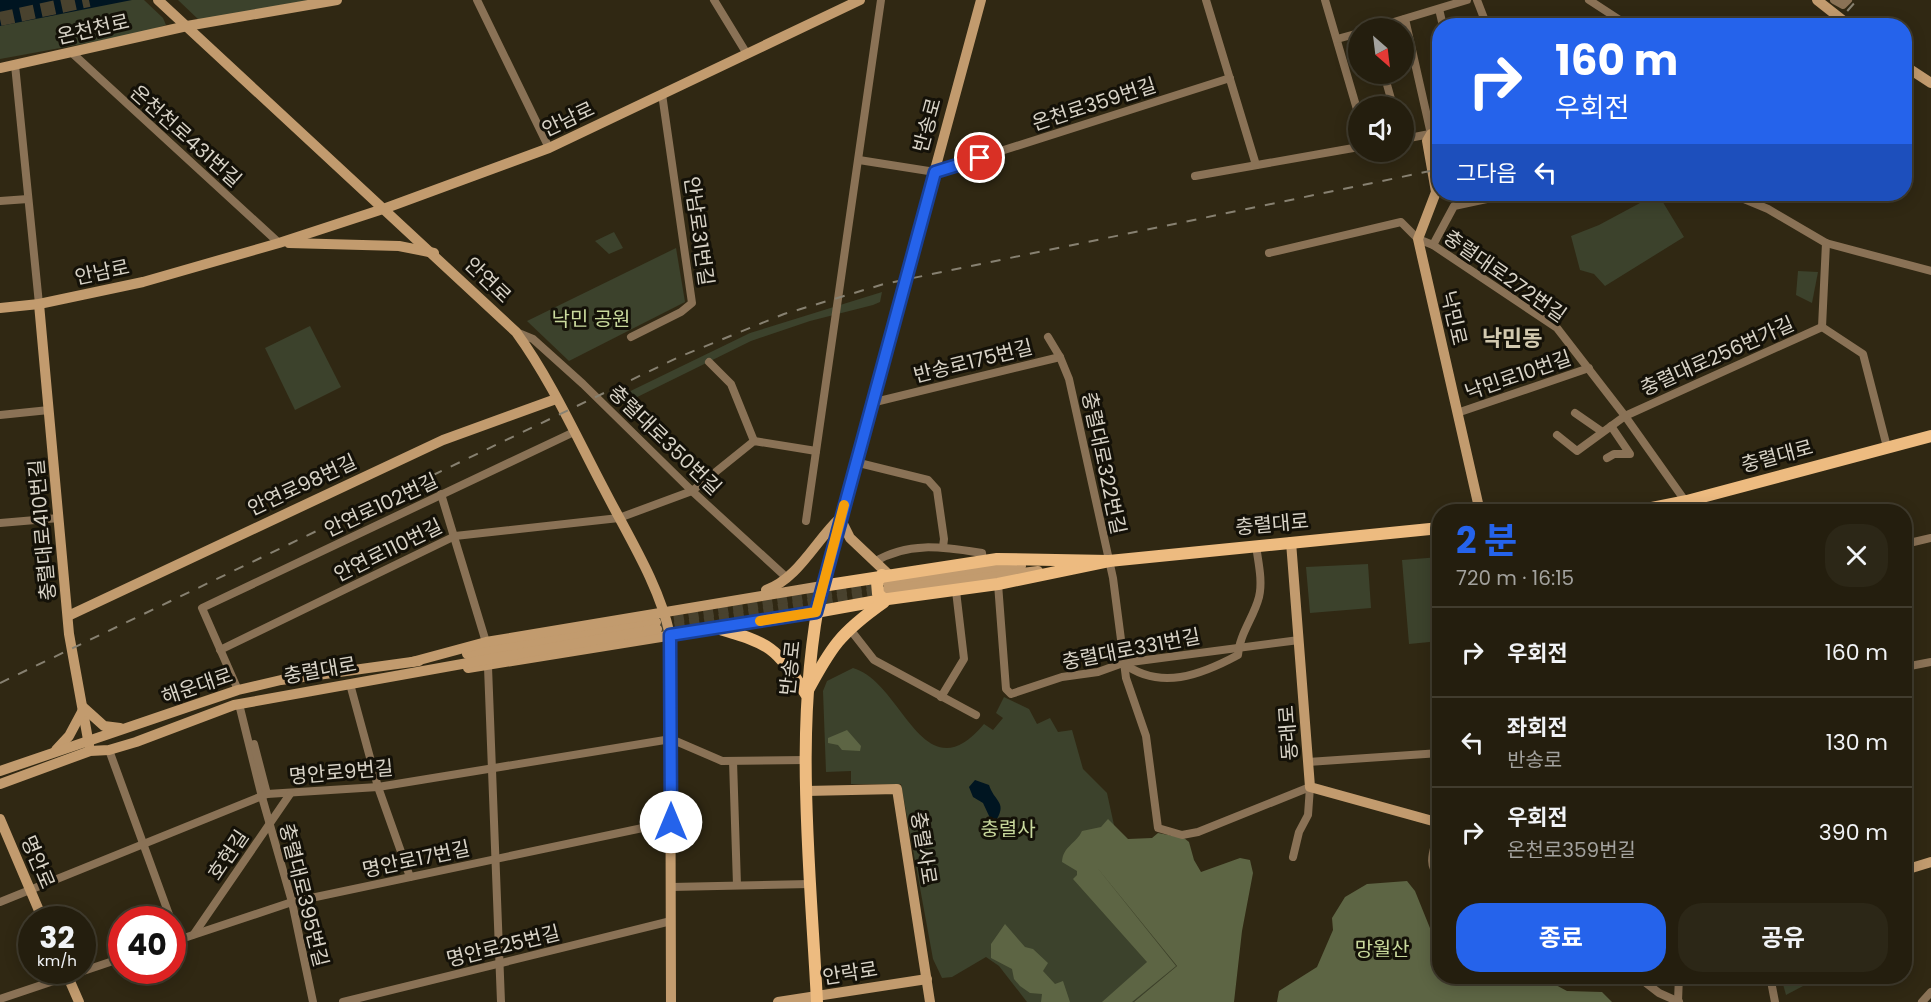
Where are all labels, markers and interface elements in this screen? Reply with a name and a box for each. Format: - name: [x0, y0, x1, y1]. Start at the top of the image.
- street label: 온천천로: [54, 7, 132, 51]
- north arrow: [1348, 18, 1414, 84]
- map controls: [1348, 18, 1414, 162]
- text: 160 m: [1555, 31, 1678, 90]
- icon: right: [1456, 42, 1534, 120]
- street label: 온천로359번길: [1028, 71, 1160, 137]
- street label: 온천천로431번길: [124, 78, 248, 194]
- text: 우회전: [1555, 89, 1630, 126]
- street label: 안남로: [537, 95, 599, 143]
- street label: 반송로: [906, 95, 948, 155]
- button: sound: [1348, 96, 1414, 162]
- pin: [954, 132, 1005, 183]
- icon: arrive: [963, 141, 996, 174]
- icon: left: [1529, 156, 1562, 189]
- text: 그다음: [1456, 158, 1517, 189]
- street label: 안남로31번길: [677, 174, 721, 288]
- street label: 충렬대로272번길: [1438, 223, 1572, 329]
- street label: 안연로: [458, 251, 518, 309]
- street label: 안남로: [72, 253, 132, 291]
- street label: 낙민로: [1434, 288, 1474, 348]
- park label: 낙민 공원: [552, 305, 630, 333]
- street label: 충렬대로256번가길: [1636, 310, 1798, 402]
- district label: 낙민동: [1482, 323, 1542, 354]
- street label: 반송로175번길: [910, 333, 1036, 389]
- street label: 낙민로10번길: [1461, 344, 1575, 406]
- street label: 충렬대로350번길: [602, 379, 728, 501]
- street label: 충렬대로322번길: [1075, 389, 1133, 537]
- street label: 충렬대로: [1738, 433, 1816, 479]
- street label: 안연로98번길: [243, 448, 361, 522]
- street label: 충렬대로410번길: [22, 458, 62, 602]
- street label: 안연로102번길: [320, 466, 442, 544]
- street label: 충렬대로: [1234, 507, 1310, 541]
- street label: 안연로110번길: [329, 512, 447, 588]
- text: 2 분: [1456, 515, 1517, 566]
- button: close: [1825, 524, 1888, 587]
- text: 720 m · 16:15: [1456, 564, 1574, 592]
- street label: 충렬대로331번길: [1059, 622, 1203, 676]
- icon: right: [1456, 636, 1489, 669]
- text: 160 m: [1825, 637, 1888, 668]
- text: 우회전: [1507, 638, 1568, 669]
- street label: 반송로: [773, 639, 807, 697]
- street label: 충렬대로: [281, 650, 359, 690]
- street label: 해운대로: [158, 661, 236, 711]
- street label: 동래로: [1272, 704, 1304, 762]
- text: 좌회전: [1507, 712, 1568, 743]
- icon: left: [1456, 726, 1489, 759]
- text: 130 m: [1826, 727, 1888, 758]
- text: 반송로: [1507, 746, 1562, 774]
- street label: 명안로9번길: [288, 753, 394, 791]
- position arrow: [639, 790, 703, 854]
- text: 우회전: [1507, 802, 1568, 833]
- street label: 충렬사로: [904, 809, 944, 887]
- park label: 충렬사: [980, 815, 1036, 843]
- icon: right: [1456, 816, 1489, 849]
- text: 390 m: [1819, 817, 1888, 848]
- street label: 충렬대로395번길: [273, 820, 335, 970]
- street label: 호현길: [201, 824, 255, 886]
- street label: 명안로: [14, 831, 62, 893]
- street label: 명안로17번길: [360, 834, 472, 884]
- text: 온천로359번길: [1507, 836, 1636, 864]
- button: 종료: [1456, 903, 1666, 972]
- button: 공유: [1678, 903, 1888, 972]
- speed limit sign: 40: [108, 906, 186, 984]
- text: 32: [39, 916, 75, 959]
- street label: 명안로25번길: [443, 918, 563, 974]
- park label: 망월산: [1354, 935, 1410, 963]
- text: km/h: [37, 950, 77, 971]
- street label: 안락로: [821, 955, 879, 991]

